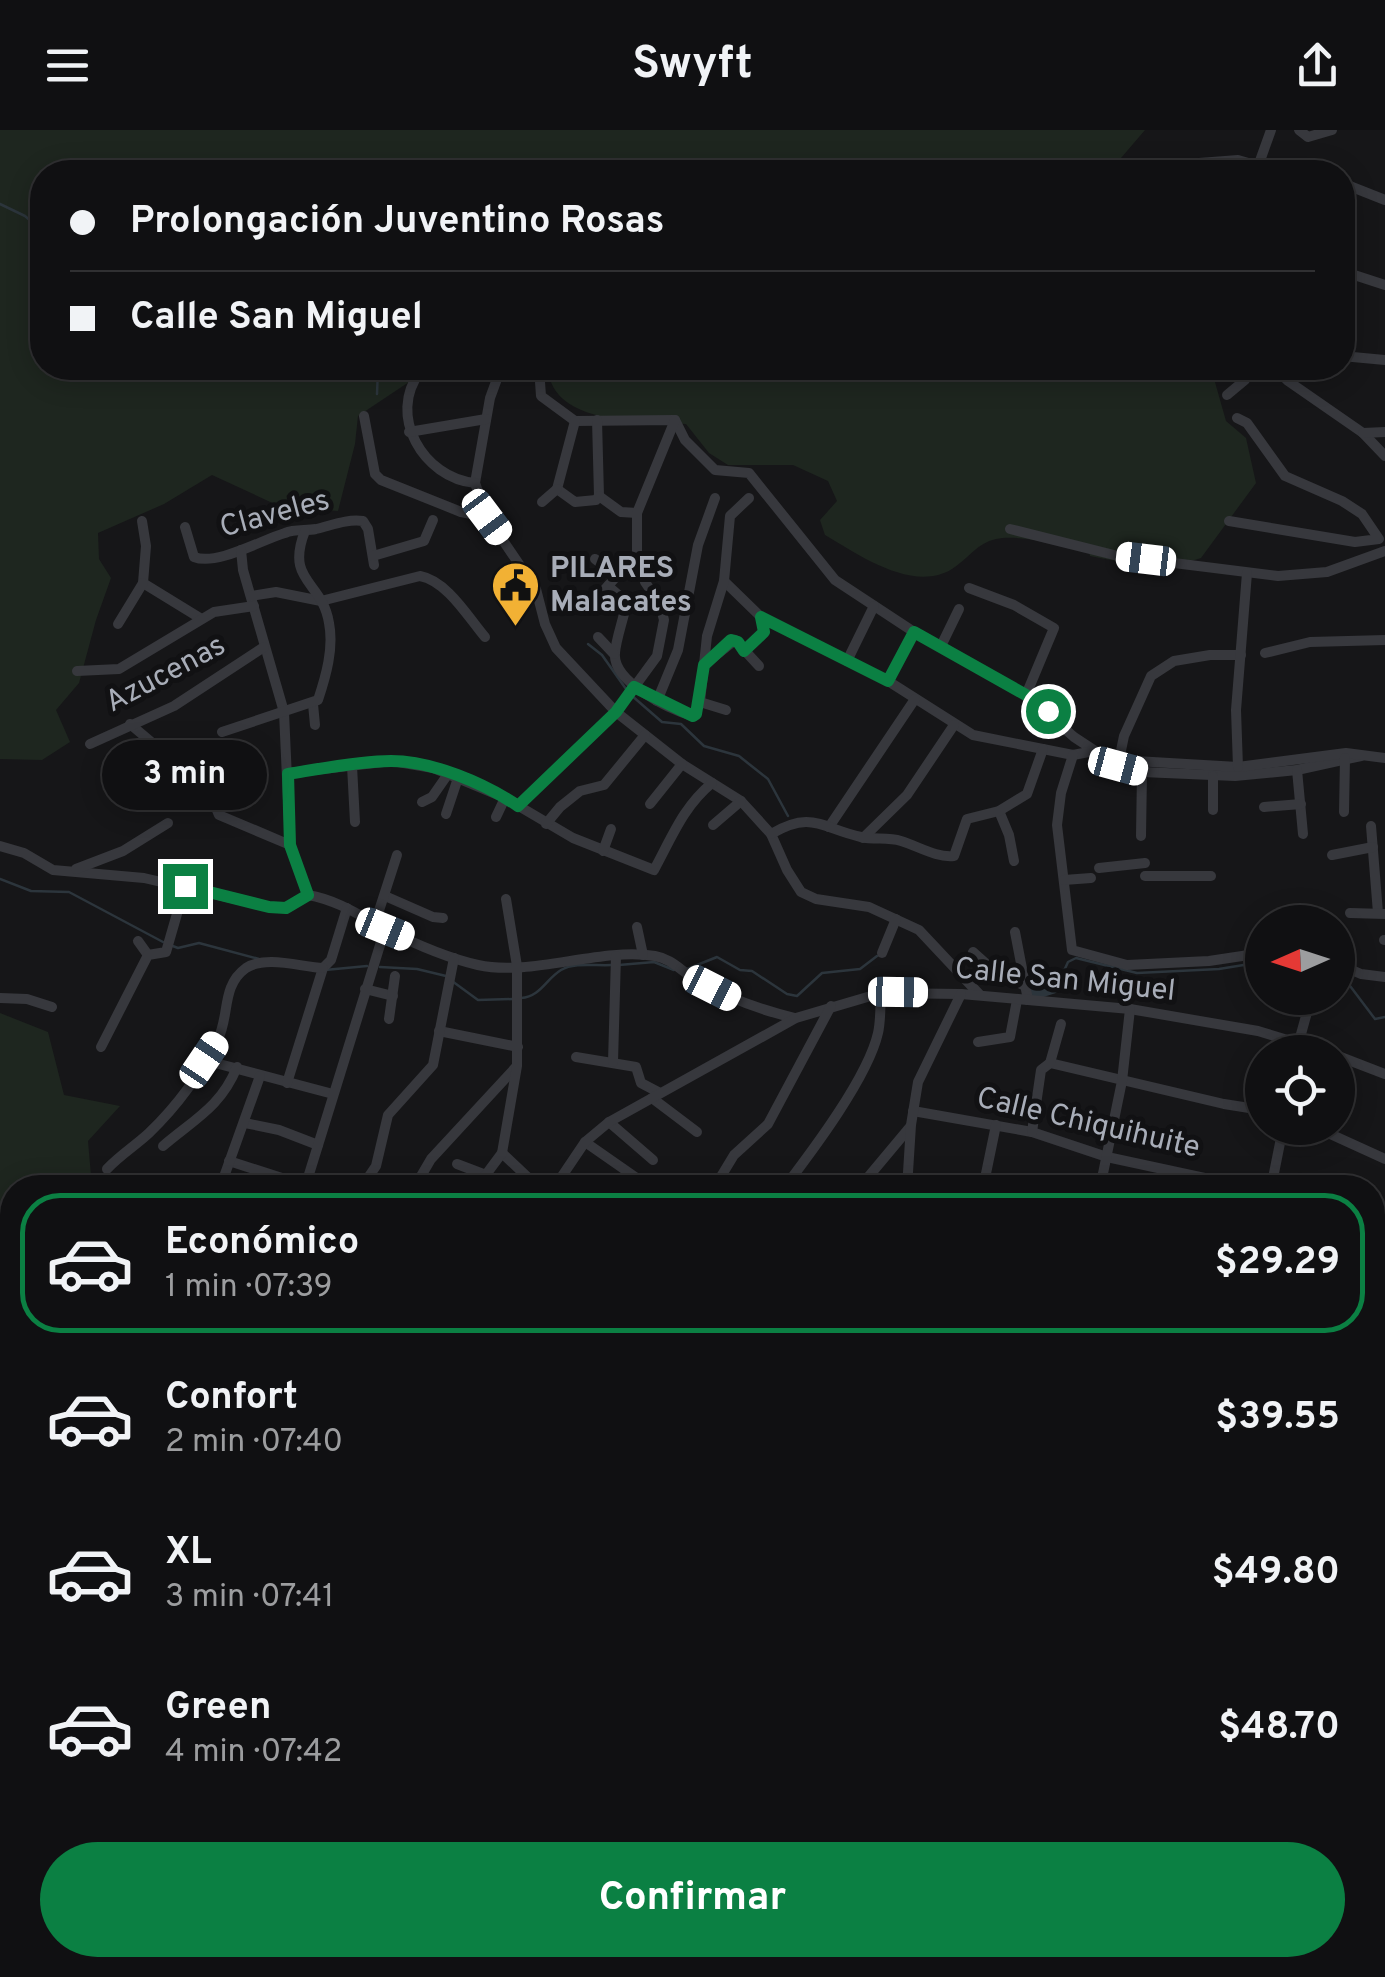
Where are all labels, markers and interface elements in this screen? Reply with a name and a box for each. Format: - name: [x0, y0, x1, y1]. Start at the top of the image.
- text: Swyft: [632, 37, 753, 94]
- icon: menu: [40, 38, 95, 93]
- icon: share: [1290, 38, 1345, 93]
- text: Prolongación Juventino Rosas: [130, 198, 665, 247]
- text: Calle San Miguel: [130, 294, 423, 343]
- street label: Claveles: [216, 483, 334, 547]
- car: [457, 484, 517, 550]
- car: [1114, 540, 1178, 578]
- place label: PILARES Malacates: [550, 551, 692, 622]
- public building icon: PILARES Malacates: [489, 560, 541, 628]
- street label: Azucenas: [100, 628, 232, 722]
- route start: [1026, 689, 1071, 734]
- callout: 3 min: [102, 741, 268, 811]
- car: [1085, 744, 1151, 788]
- text: 3 min: [143, 755, 226, 795]
- route end: [163, 864, 208, 909]
- car: [352, 904, 418, 954]
- north arrow: [1245, 905, 1355, 1015]
- map controls: [1245, 905, 1355, 1145]
- street label: Calle San Miguel: [953, 951, 1177, 1011]
- car: [678, 961, 746, 1015]
- car: [868, 976, 928, 1008]
- car: [175, 1027, 233, 1093]
- button: locate: [1245, 1035, 1355, 1145]
- street label: Calle Chiquihuite: [973, 1080, 1203, 1168]
- icon: car: [45, 1218, 135, 1308]
- text: Económico: [165, 1219, 359, 1268]
- text: $29.29: [1215, 1239, 1340, 1288]
- text: 1 min · 07:39: [165, 1268, 333, 1308]
- icon: car: [45, 1373, 135, 1463]
- text: Confort: [165, 1374, 298, 1423]
- text: $39.55: [1215, 1394, 1340, 1443]
- text: 2 min · 07:40: [165, 1423, 343, 1463]
- icon: car: [45, 1528, 135, 1618]
- text: XL: [165, 1529, 212, 1578]
- text: $49.80: [1212, 1549, 1340, 1598]
- text: 3 min · 07:41: [165, 1578, 334, 1618]
- icon: car: [45, 1683, 135, 1773]
- text: Green: [165, 1684, 271, 1733]
- text: $48.70: [1218, 1704, 1340, 1753]
- text: 4 min · 07:42: [165, 1733, 342, 1773]
- button: Confirmar: [40, 1842, 1345, 1957]

